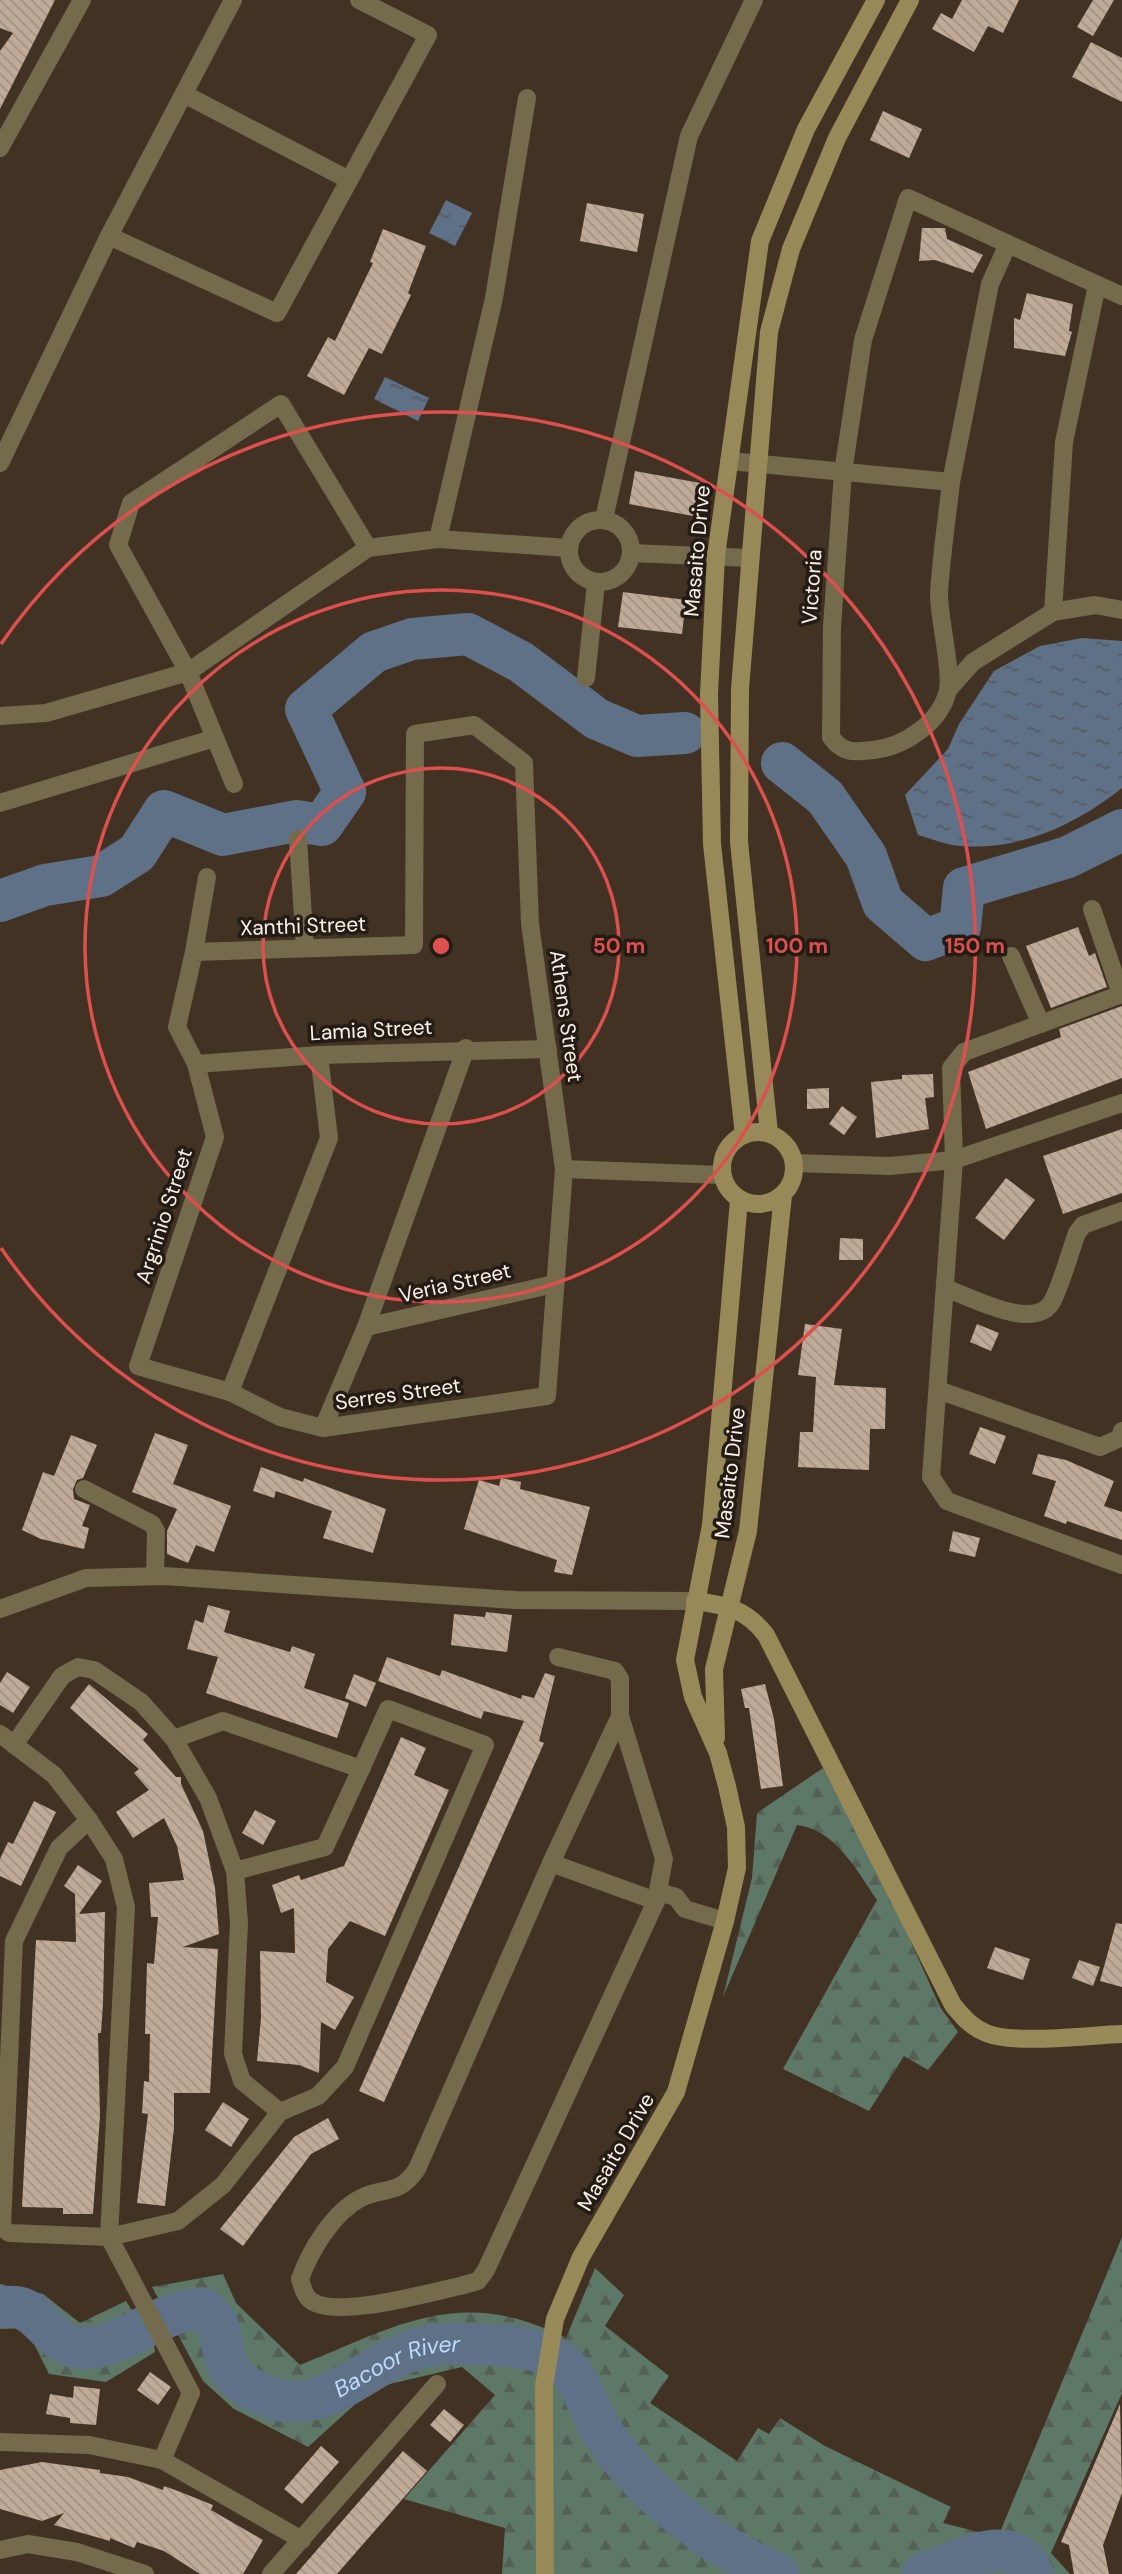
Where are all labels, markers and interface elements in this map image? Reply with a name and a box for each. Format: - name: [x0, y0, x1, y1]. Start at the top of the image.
- street label: Masaito Drive: [677, 484, 717, 618]
- street label: Victoria: [795, 548, 829, 626]
- street label: Xanthi Street: [239, 910, 367, 942]
- text: 50 m: [593, 932, 645, 960]
- text: 100 m: [766, 932, 828, 960]
- text: 150 m: [945, 932, 1005, 960]
- centre of rings: [429, 934, 453, 958]
- street label: Athens Street: [543, 948, 589, 1084]
- street label: Lamia Street: [309, 1013, 433, 1047]
- street label: Argrinio Street: [129, 1145, 199, 1287]
- street label: Veria Street: [396, 1257, 514, 1309]
- street label: Serres Street: [333, 1371, 463, 1417]
- street label: Masaito Drive: [708, 1406, 752, 1540]
- street label: Masaito Drive: [571, 2088, 661, 2216]
- water label: Bacoor River: [329, 2329, 462, 2404]

